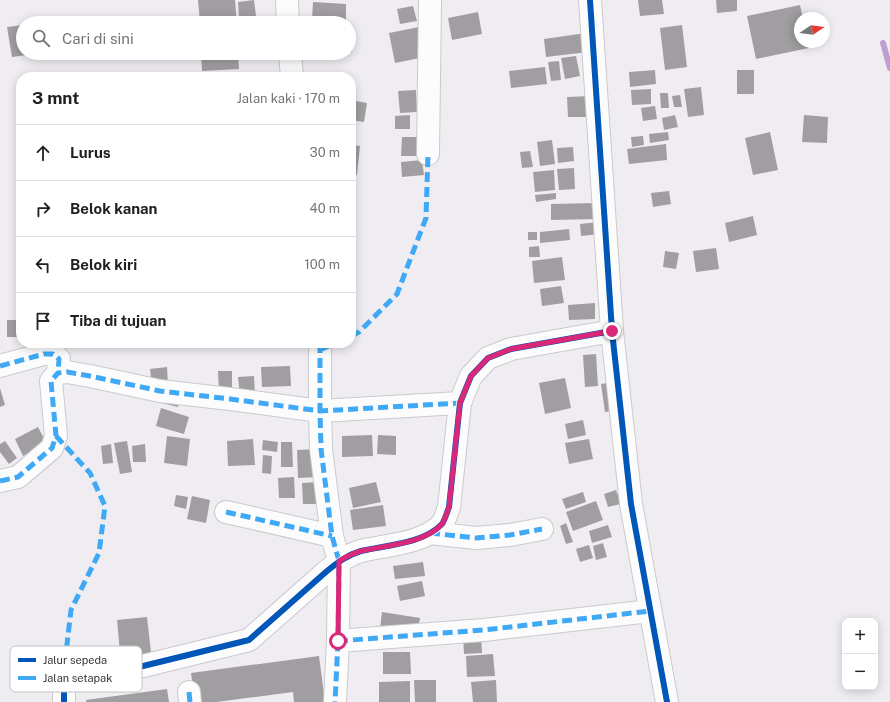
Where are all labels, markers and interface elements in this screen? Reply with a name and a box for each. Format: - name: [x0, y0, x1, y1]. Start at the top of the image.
- north arrow: [794, 12, 830, 48]
- search box: [16, 16, 356, 60]
- icon: search: [30, 27, 52, 49]
- text: Cari di sini: [62, 30, 134, 47]
- text: 3 mnt: [32, 88, 79, 108]
- text: Jalan kaki · 170 m: [237, 91, 340, 106]
- icon: ahead: [32, 142, 54, 164]
- text: Lurus: [70, 144, 111, 161]
- text: 30 m: [310, 145, 340, 160]
- icon: right: [32, 198, 54, 220]
- text: Belok kanan: [70, 200, 157, 217]
- text: 40 m: [309, 201, 340, 216]
- icon: left: [32, 254, 54, 276]
- text: Belok kiri: [70, 256, 137, 273]
- text: 100 m: [304, 257, 340, 272]
- icon: arrive: [32, 310, 54, 332]
- text: Tiba di tujuan: [70, 312, 166, 329]
- route end: [603, 322, 621, 340]
- map controls: [842, 618, 878, 690]
- button: +: [842, 618, 878, 654]
- route start: [329, 632, 347, 650]
- legend: [10, 646, 142, 692]
- text: Jalur sepeda: [43, 654, 107, 666]
- button: −: [842, 654, 878, 690]
- text: Jalan setapak: [43, 672, 112, 684]

